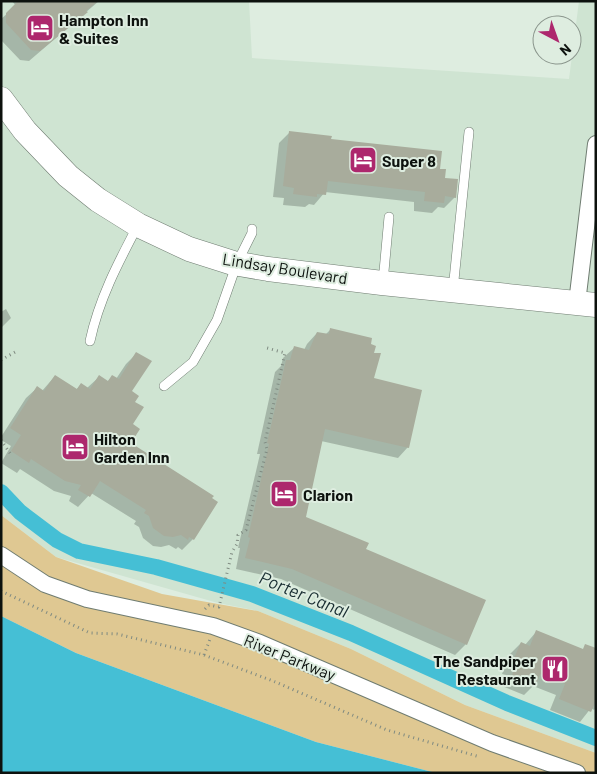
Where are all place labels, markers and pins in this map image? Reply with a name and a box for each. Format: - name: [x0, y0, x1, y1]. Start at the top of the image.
- place label: Hampton Inn & Suites: [59, 10, 149, 47]
- hotel icon: Hampton Inn & Suites: [25, 13, 55, 43]
- hotel icon: Super 8: [348, 145, 378, 175]
- place label: Super 8: [382, 151, 436, 170]
- place label: Hilton Garden Inn: [94, 429, 170, 466]
- hotel icon: Hilton Garden Inn: [60, 432, 90, 462]
- hotel icon: Clarion: [269, 479, 299, 509]
- place label: Clarion: [303, 485, 353, 504]
- place label: The Sandpiper Restaurant: [433, 651, 536, 688]
- restaurant icon: The Sandpiper Restaurant: [540, 654, 570, 684]

